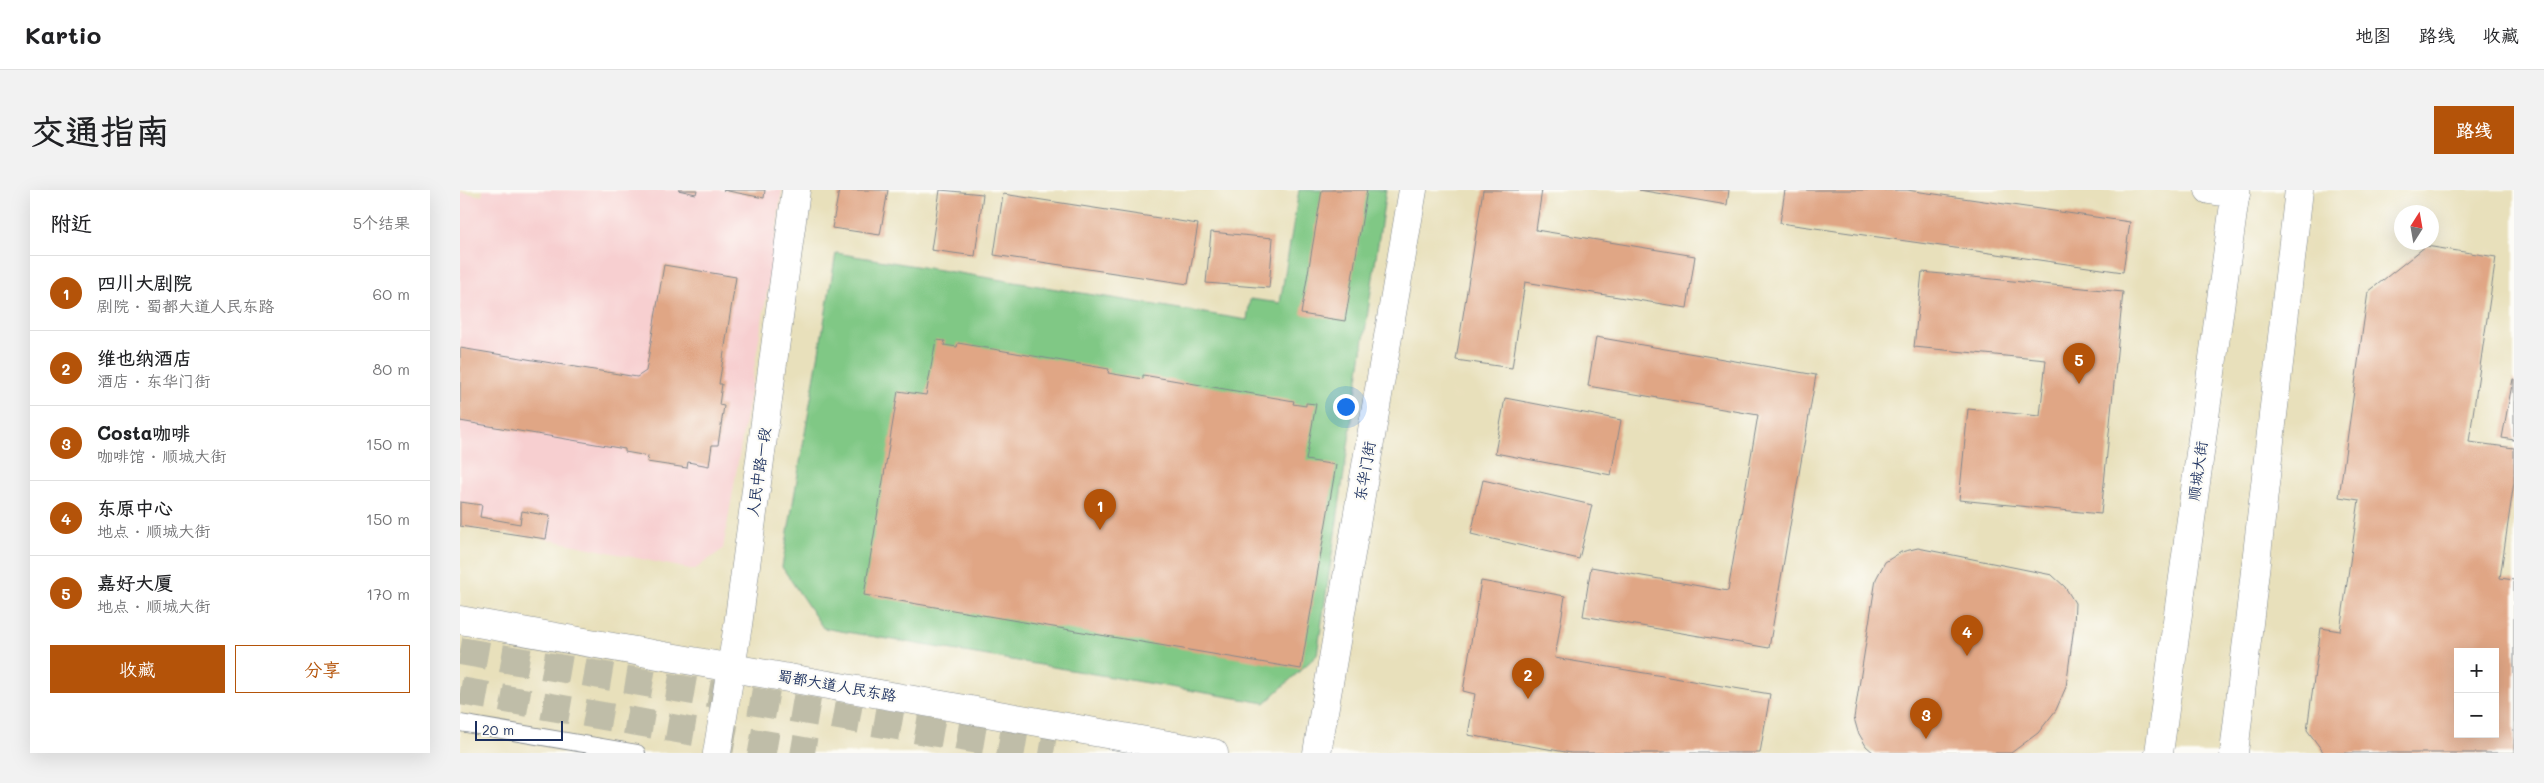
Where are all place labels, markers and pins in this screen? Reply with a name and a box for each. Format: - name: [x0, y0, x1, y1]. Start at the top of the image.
- pin: 5: [2063, 343, 2095, 384]
- pin: 1: [1084, 489, 1116, 530]
- pin: 4: [1951, 615, 1983, 656]
- pin: 2: [1512, 658, 1544, 699]
- pin: 3: [1910, 698, 1942, 739]

